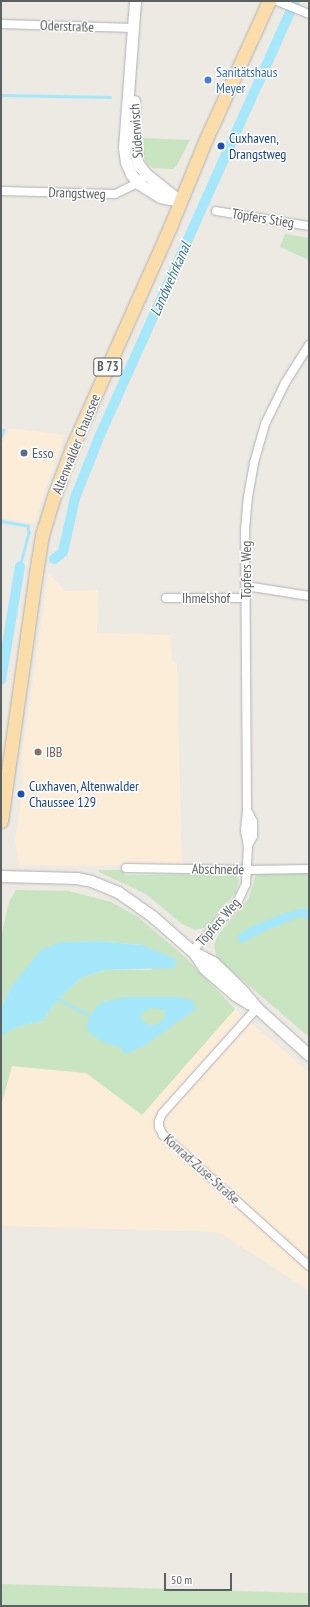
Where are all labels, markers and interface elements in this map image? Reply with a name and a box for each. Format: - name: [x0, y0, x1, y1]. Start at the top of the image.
- street label: Oderstraße: [40, 17, 94, 35]
- place label: Sanitätshaus Meyer: [216, 64, 277, 96]
- marker: Sanitätshaus Meyer: [203, 75, 213, 85]
- street label: Süderwisch: [126, 103, 146, 159]
- place label: Cuxhaven, Drangstweg: [229, 130, 286, 162]
- marker: Cuxhaven, Drangstweg: [216, 141, 226, 151]
- street label: Drangstweg: [48, 184, 106, 202]
- street label: Töpfers Stieg: [231, 205, 295, 231]
- water label: Landwehrkanal: [146, 239, 194, 319]
- road number: B 73: [93, 356, 123, 378]
- street label: Altenwalder Chaussee: [48, 391, 104, 497]
- place label: Esso: [32, 445, 54, 461]
- marker: Esso: [19, 448, 29, 458]
- street label: Töpfers Weg: [238, 541, 254, 599]
- street label: Ihmelshof: [182, 590, 230, 606]
- place label: IBB: [46, 744, 62, 760]
- marker: IBB: [33, 747, 43, 757]
- place label: Cuxhaven, Altenwalder Chaussee 129: [29, 778, 140, 810]
- marker: Cuxhaven, Altenwalder Chaussee 129: [16, 789, 26, 799]
- street label: Abschnede: [192, 860, 244, 878]
- street label: Töpfers Weg: [192, 894, 244, 950]
- street label: Konrad-Zuse-Straße: [160, 1130, 244, 1208]
- scale bar: [166, 1565, 234, 1591]
- text: 50 m: [171, 1572, 192, 1587]

